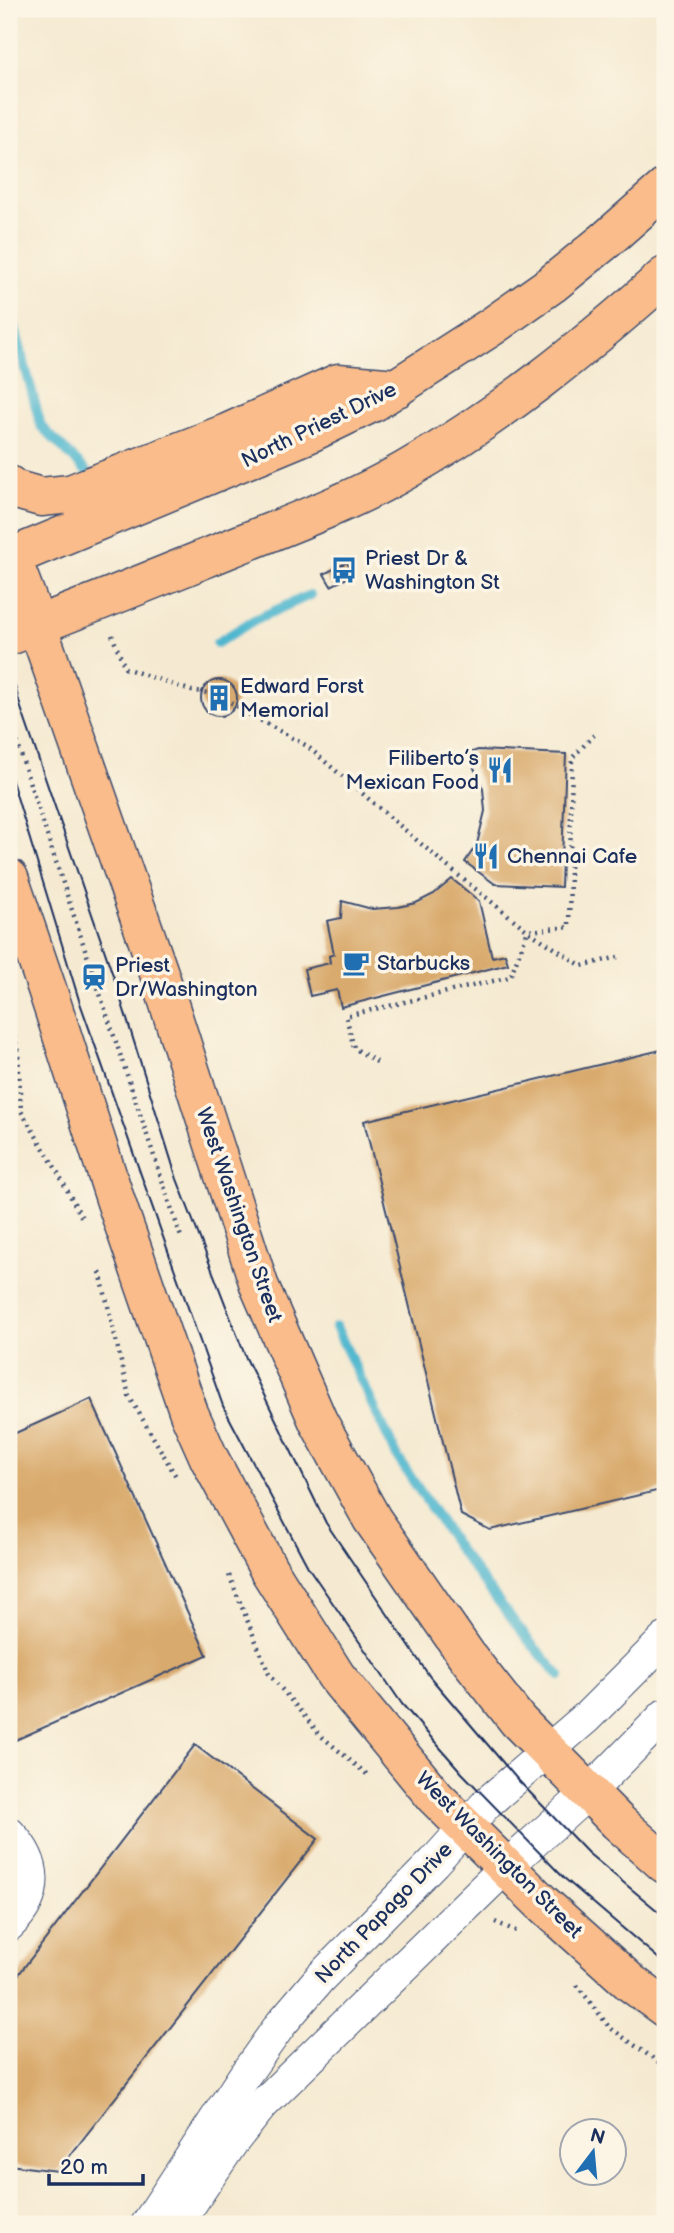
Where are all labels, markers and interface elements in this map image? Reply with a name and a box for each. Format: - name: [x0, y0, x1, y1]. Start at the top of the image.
- street label: North Priest Drive: [237, 377, 401, 473]
- place label: Priest Dr & Washington St: [365, 546, 500, 595]
- bus stop icon: Priest Dr & Washington St: [329, 555, 359, 585]
- place label: Edward Forst Memorial: [240, 674, 365, 723]
- building icon: Edward Forst Memorial: [204, 683, 234, 713]
- place label: Filiberto’s Mexican Food: [346, 746, 479, 795]
- restaurant icon: Filiberto’s Mexican Food: [485, 755, 515, 785]
- restaurant icon: Chennai Cafe: [471, 841, 501, 871]
- place label: Chennai Cafe: [507, 844, 637, 869]
- cafe icon: Starbucks: [341, 948, 371, 978]
- place label: Starbucks: [377, 951, 470, 976]
- place label: Priest Dr/Washington: [115, 953, 258, 1002]
- station icon: Priest Dr/Washington: [79, 962, 109, 992]
- street label: West Washington Street: [191, 1104, 288, 1326]
- street label: West Washington Street: [411, 1767, 588, 1944]
- street label: North Papago Drive: [310, 1837, 458, 1989]
- north arrow: [558, 2118, 628, 2188]
- text: N: [587, 2124, 607, 2150]
- scale bar: [49, 2142, 144, 2186]
- text: 20 m: [60, 2155, 108, 2180]

